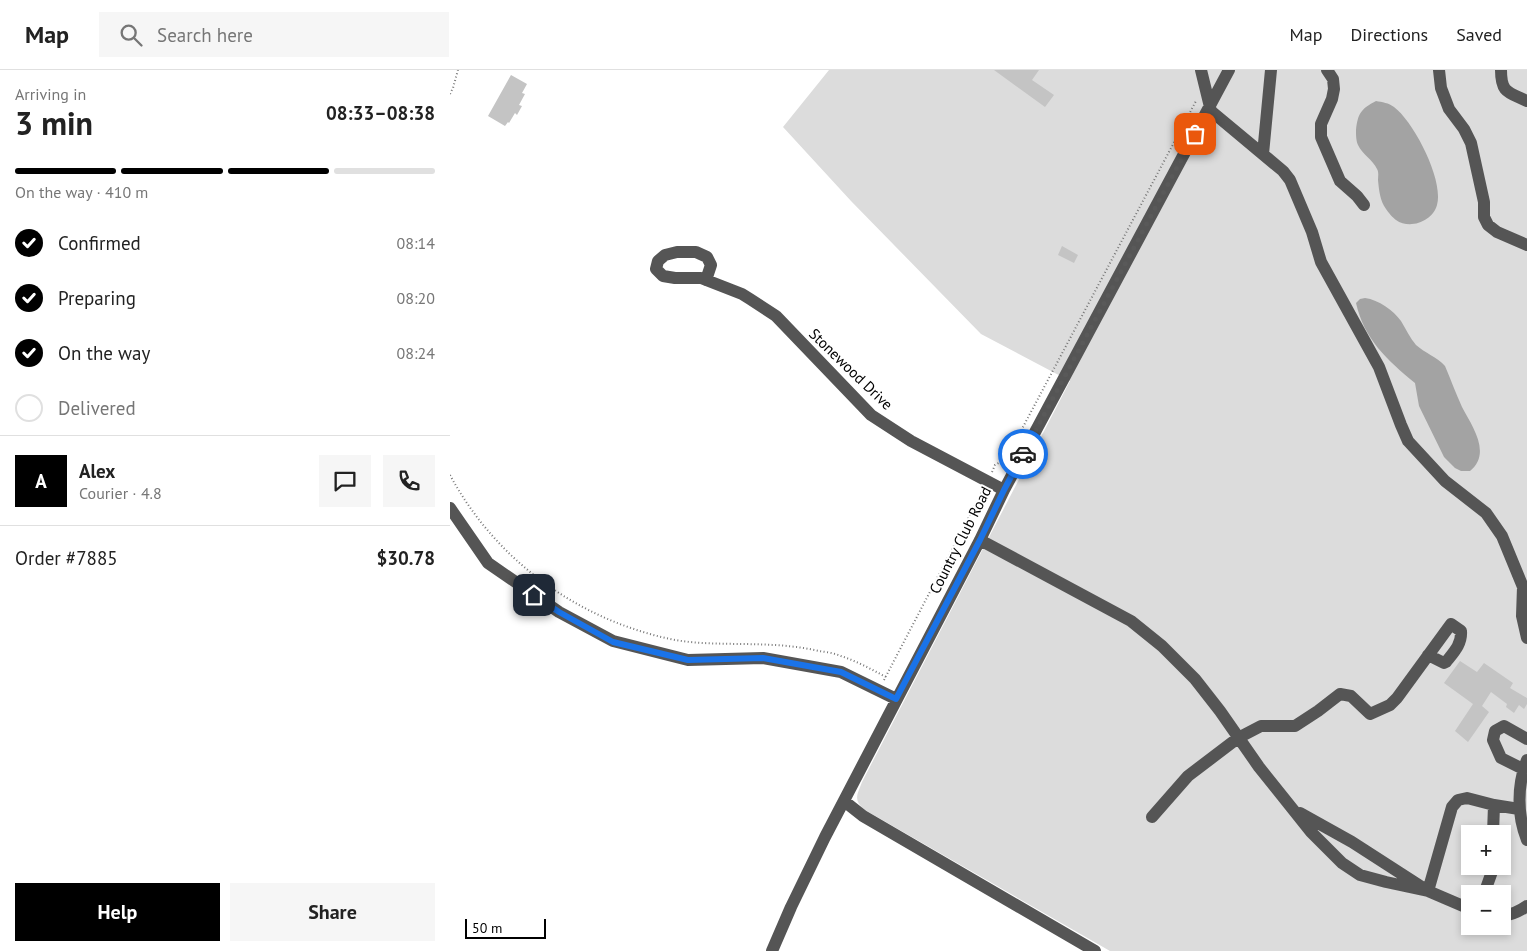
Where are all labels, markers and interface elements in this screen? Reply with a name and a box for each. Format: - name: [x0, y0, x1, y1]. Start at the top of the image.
- search box: [99, 12, 449, 57]
- text: Map: [25, 19, 69, 50]
- icon: search: [117, 21, 145, 49]
- text: Search here: [157, 23, 253, 47]
- text: Map: [1290, 23, 1322, 46]
- text: Directions: [1350, 23, 1428, 46]
- text: Saved: [1456, 23, 1502, 46]
- text: Arriving in: [15, 84, 86, 104]
- text: 08:33–08:38: [326, 101, 435, 125]
- text: 3 min: [15, 102, 93, 144]
- pin: [1174, 113, 1216, 155]
- icon: bag: [1181, 120, 1209, 148]
- text: On the way · 410 m: [15, 182, 148, 202]
- icon: check: [15, 229, 43, 257]
- text: Confirmed: [58, 231, 141, 255]
- text: 08:14: [397, 233, 435, 253]
- icon: check: [15, 284, 43, 312]
- text: Preparing: [58, 286, 136, 310]
- text: 08:20: [397, 288, 435, 308]
- street label: Stonewood Drive: [805, 324, 897, 414]
- icon: check: [15, 339, 43, 367]
- text: On the way: [58, 341, 150, 365]
- text: 08:24: [397, 343, 435, 363]
- text: Delivered: [58, 396, 136, 420]
- courier: [998, 429, 1048, 479]
- icon: car: [1009, 440, 1037, 468]
- button: chat: [319, 455, 371, 507]
- button: phone: [383, 455, 435, 507]
- text: Alex: [79, 459, 115, 483]
- text: A: [35, 469, 47, 493]
- text: Courier · 4.8: [79, 483, 162, 503]
- street label: Country Club Road: [925, 483, 995, 597]
- text: Order #7885: [15, 546, 118, 570]
- text: $30.78: [376, 546, 435, 570]
- pin: [513, 574, 555, 616]
- icon: home: [520, 581, 548, 609]
- map controls: [1461, 825, 1511, 935]
- button: +: [1461, 825, 1511, 875]
- button: Help: [15, 883, 220, 941]
- button: Share: [230, 883, 435, 941]
- button: −: [1461, 885, 1511, 935]
- scale bar: [465, 916, 546, 939]
- text: 50 m: [472, 919, 502, 937]

